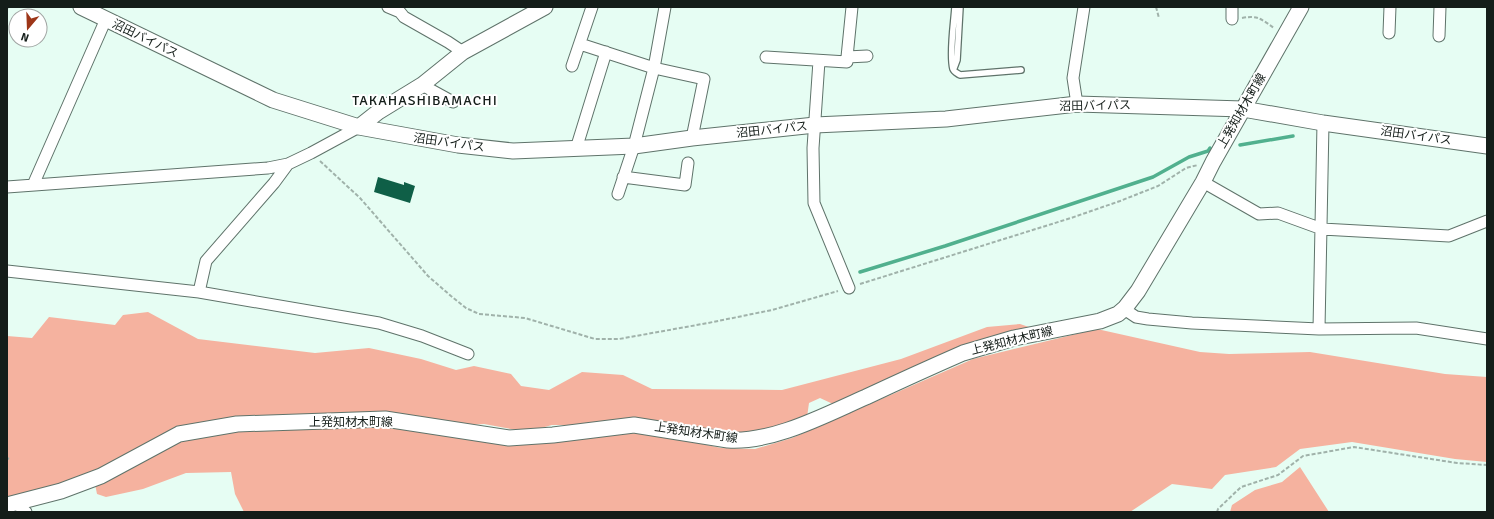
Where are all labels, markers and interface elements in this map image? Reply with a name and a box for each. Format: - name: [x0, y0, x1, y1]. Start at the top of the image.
- north arrow: [8, 8, 48, 48]
- street label: 沼田バイパス: [109, 17, 181, 61]
- text: N: [19, 30, 31, 44]
- street label: 上発知材木町線: [1215, 71, 1269, 151]
- district label: TAKAHASHIBAMACHI: [352, 92, 498, 109]
- street label: 沼田バイパス: [1059, 98, 1131, 114]
- street label: 沼田バイパス: [736, 119, 808, 141]
- street label: 沼田バイパス: [1379, 124, 1453, 148]
- street label: 沼田バイパス: [412, 131, 486, 155]
- street label: 上発知材木町線: [969, 324, 1055, 358]
- street label: 上発知材木町線: [309, 415, 393, 430]
- street label: 上発知材木町線: [653, 420, 739, 446]

